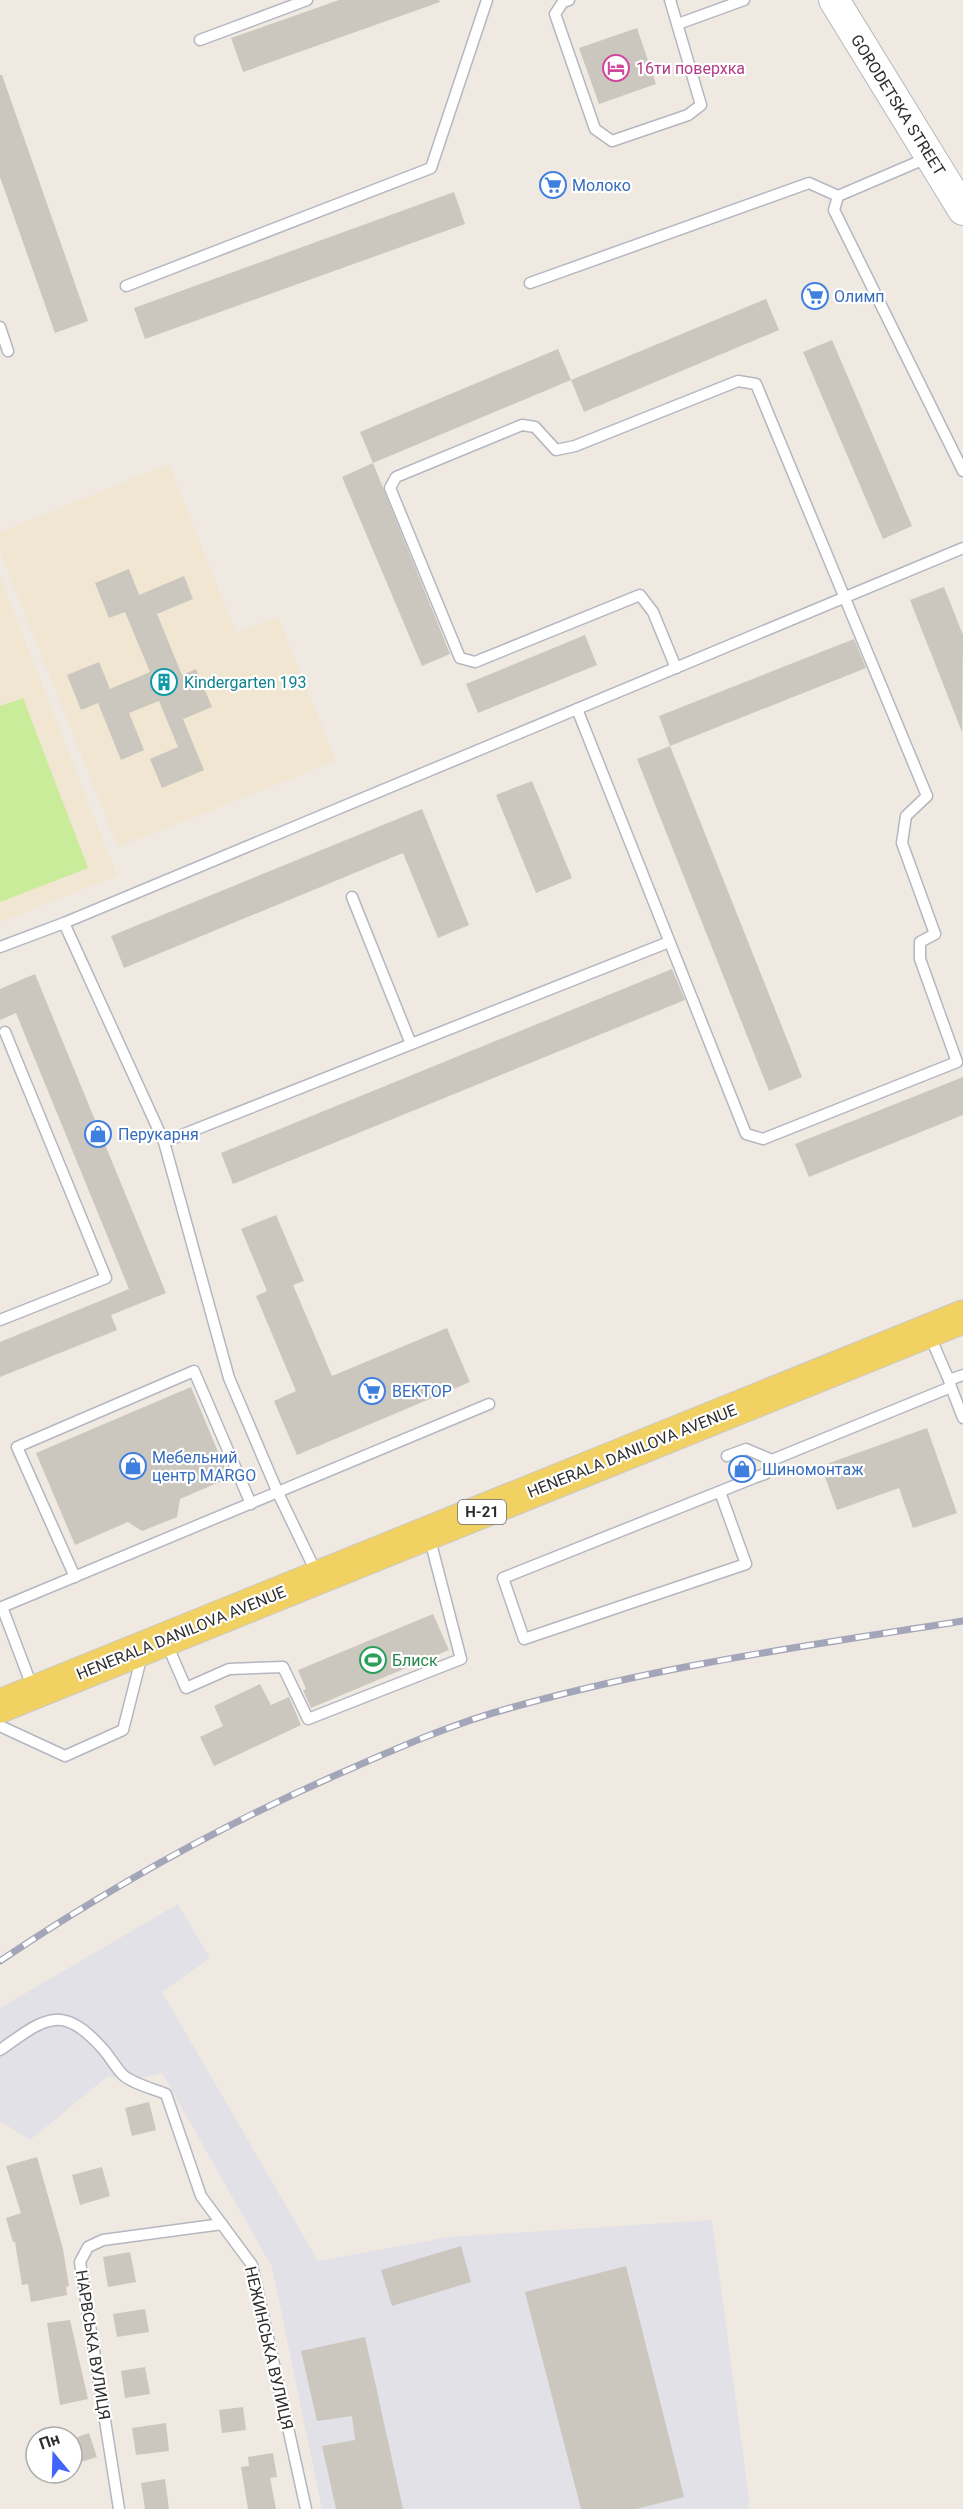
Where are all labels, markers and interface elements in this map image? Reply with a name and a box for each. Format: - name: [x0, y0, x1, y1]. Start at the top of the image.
- street label: GORODETSKA STREET: [847, 31, 949, 179]
- hotel icon: 16ти поверхка: [601, 53, 631, 83]
- place label: 16ти поверхка: [636, 59, 745, 78]
- supermarket icon: Молоко: [538, 170, 568, 200]
- place label: Молоко: [572, 176, 631, 195]
- supermarket icon: Олимп: [800, 281, 830, 311]
- place label: Олимп: [834, 287, 885, 306]
- building icon: Kindergarten 193: [149, 667, 179, 697]
- place label: Kindergarten 193: [184, 673, 307, 692]
- shop icon: Перукарня: [83, 1119, 113, 1149]
- place label: Перукарня: [118, 1125, 199, 1144]
- supermarket icon: ВЕКТОР: [357, 1376, 387, 1406]
- place label: ВЕКТОР: [392, 1382, 452, 1401]
- street label: HENERALA DANILOVA AVENUE: [525, 1400, 739, 1502]
- place label: Мебельний центр MARGO: [152, 1448, 256, 1485]
- shop icon: Мебельний центр MARGO: [118, 1451, 148, 1481]
- shop icon: Шиномонтаж: [727, 1454, 757, 1484]
- place label: Шиномонтаж: [762, 1460, 864, 1479]
- road number: Н-21: [458, 1500, 506, 1524]
- street label: HENERALA DANILOVA AVENUE: [74, 1582, 288, 1684]
- sports icon: Блиск: [358, 1645, 388, 1675]
- place label: Блиск: [392, 1651, 438, 1670]
- street label: НЕЖИНСЬКА ВУЛИЦЯ: [241, 2264, 297, 2432]
- street label: НАРВСЬКА ВУЛИЦЯ: [72, 2269, 114, 2421]
- north arrow: [24, 2425, 84, 2485]
- text: Пн: [37, 2429, 62, 2454]

